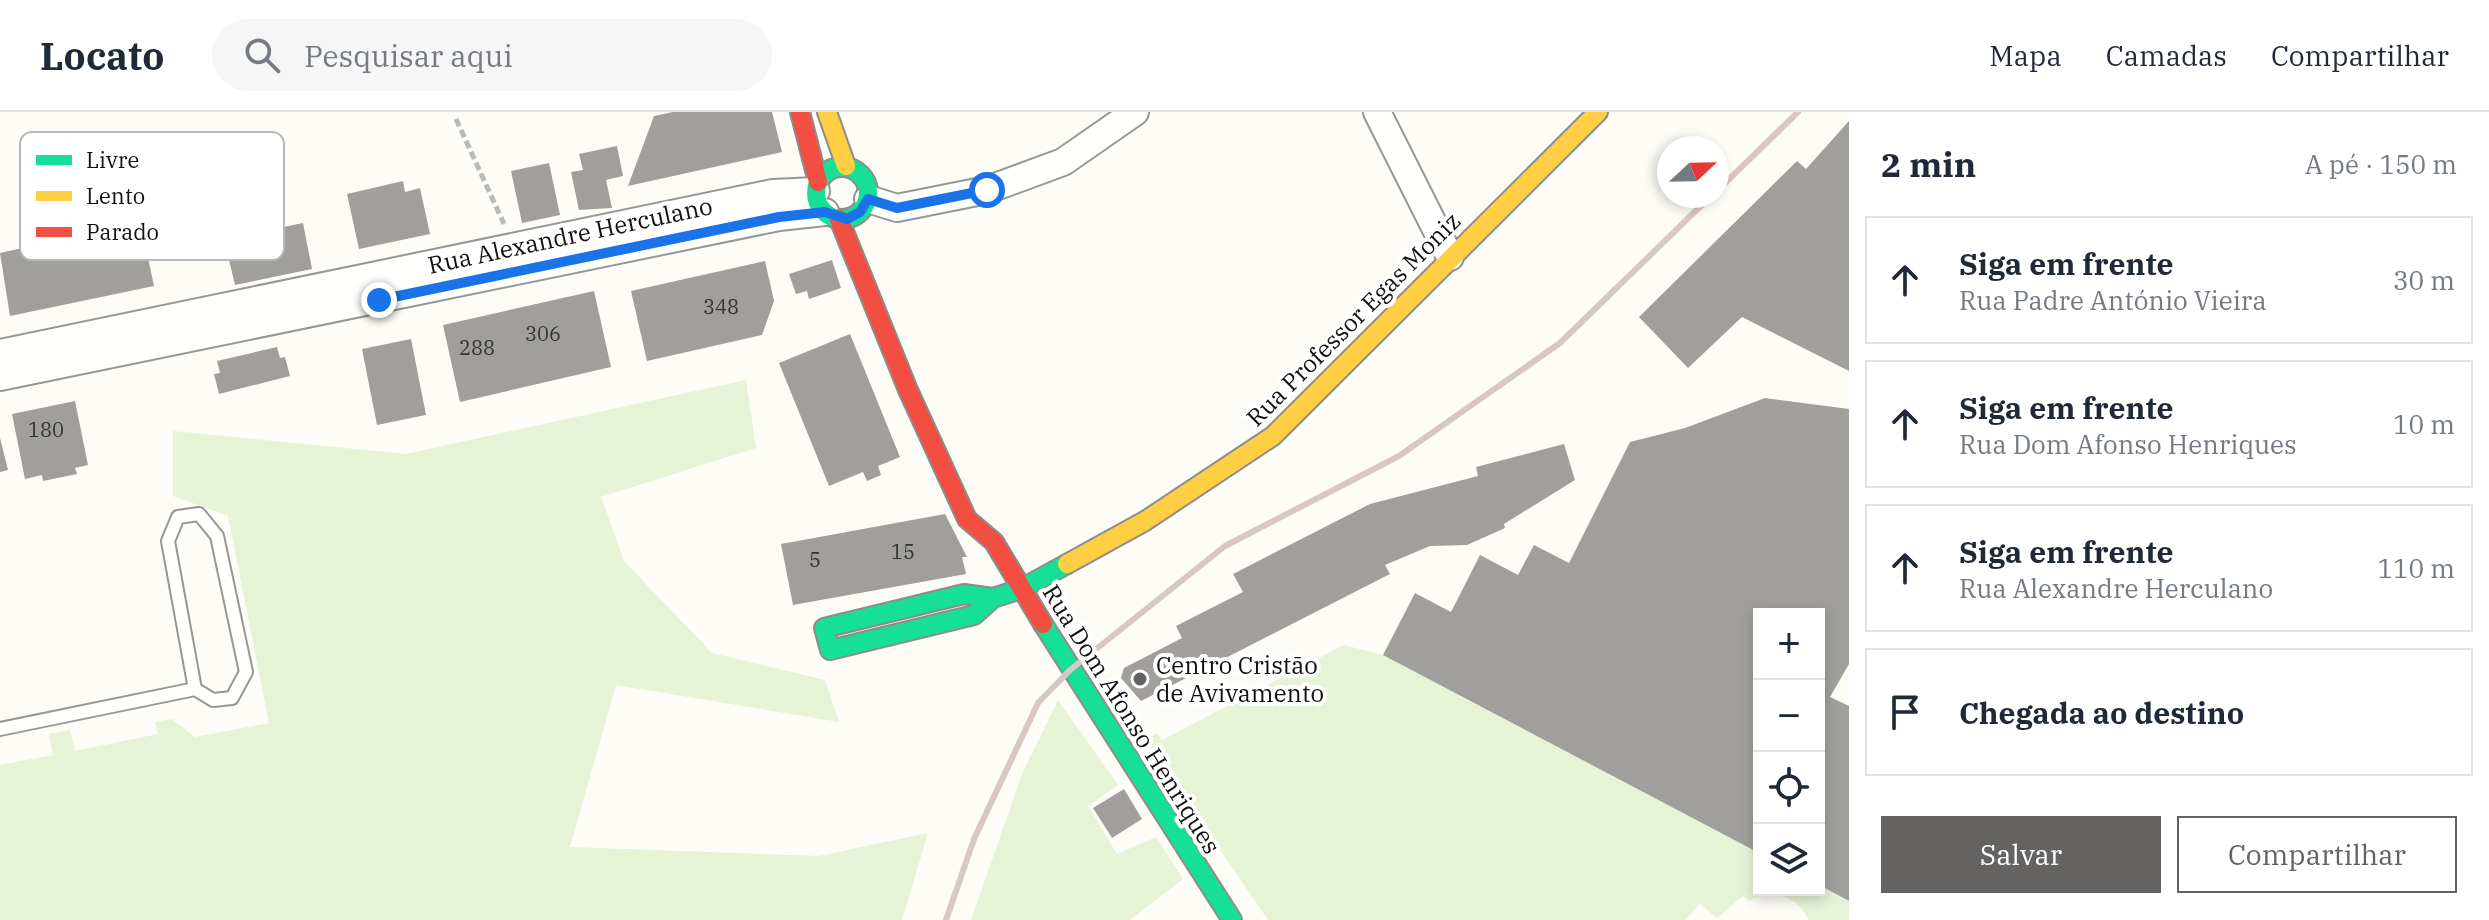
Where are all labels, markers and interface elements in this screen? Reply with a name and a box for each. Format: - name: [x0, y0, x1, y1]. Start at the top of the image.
- search box: [212, 19, 772, 91]
- text: Locato: [40, 31, 164, 80]
- icon: search: [240, 33, 284, 77]
- text: Pesquisar aqui: [304, 36, 513, 75]
- text: Mapa: [1989, 37, 2062, 74]
- text: Camadas: [2106, 37, 2227, 74]
- text: Compartilhar: [2271, 37, 2449, 74]
- legend: [20, 132, 284, 260]
- north arrow: [1657, 136, 1729, 208]
- text: 2 min: [1881, 142, 1976, 186]
- text: Livre: [86, 145, 139, 174]
- text: A pé · 150 m: [2305, 147, 2457, 181]
- route start: [969, 172, 1005, 208]
- text: Lento: [86, 181, 145, 210]
- street label: Rua Alexandre Herculano: [425, 189, 715, 281]
- street label: Rua Professor Egas Moniz: [1239, 205, 1467, 433]
- text: Parado: [86, 217, 159, 246]
- text: Siga em frente: [1959, 244, 2174, 283]
- icon: ahead: [1883, 258, 1927, 302]
- text: 30 m: [2393, 263, 2455, 297]
- route end: [361, 282, 397, 318]
- text: Rua Padre António Vieira: [1959, 283, 2267, 317]
- house number: 348: [703, 293, 739, 320]
- house number: 306: [525, 320, 561, 347]
- house number: 288: [459, 334, 495, 361]
- text: Siga em frente: [1959, 388, 2174, 427]
- icon: ahead: [1883, 402, 1927, 446]
- text: 10 m: [2393, 407, 2455, 441]
- house number: 180: [28, 416, 64, 443]
- text: Rua Dom Afonso Henriques: [1959, 427, 2297, 461]
- text: Siga em frente: [1959, 532, 2174, 571]
- house number: 15: [891, 538, 915, 565]
- house number: 5: [809, 546, 821, 573]
- icon: ahead: [1883, 546, 1927, 590]
- text: 110 m: [2377, 551, 2455, 585]
- text: Rua Alexandre Herculano: [1959, 571, 2273, 605]
- street label: Rua Dom Afonso Henriques: [1036, 578, 1228, 860]
- map controls: [1753, 608, 1825, 896]
- button: +: [1753, 608, 1825, 680]
- place label: Centro Cristão de Avivamento: [1156, 649, 1324, 709]
- marker: Centro Cristão de Avivamento: [1131, 670, 1149, 688]
- button: −: [1753, 680, 1825, 752]
- icon: arrive: [1883, 690, 1927, 734]
- text: Chegada ao destino: [1959, 693, 2244, 732]
- button: locate: [1753, 752, 1825, 824]
- button: Salvar: [1881, 816, 2161, 893]
- button: Compartilhar: [2177, 816, 2457, 893]
- button: layers: [1753, 824, 1825, 896]

